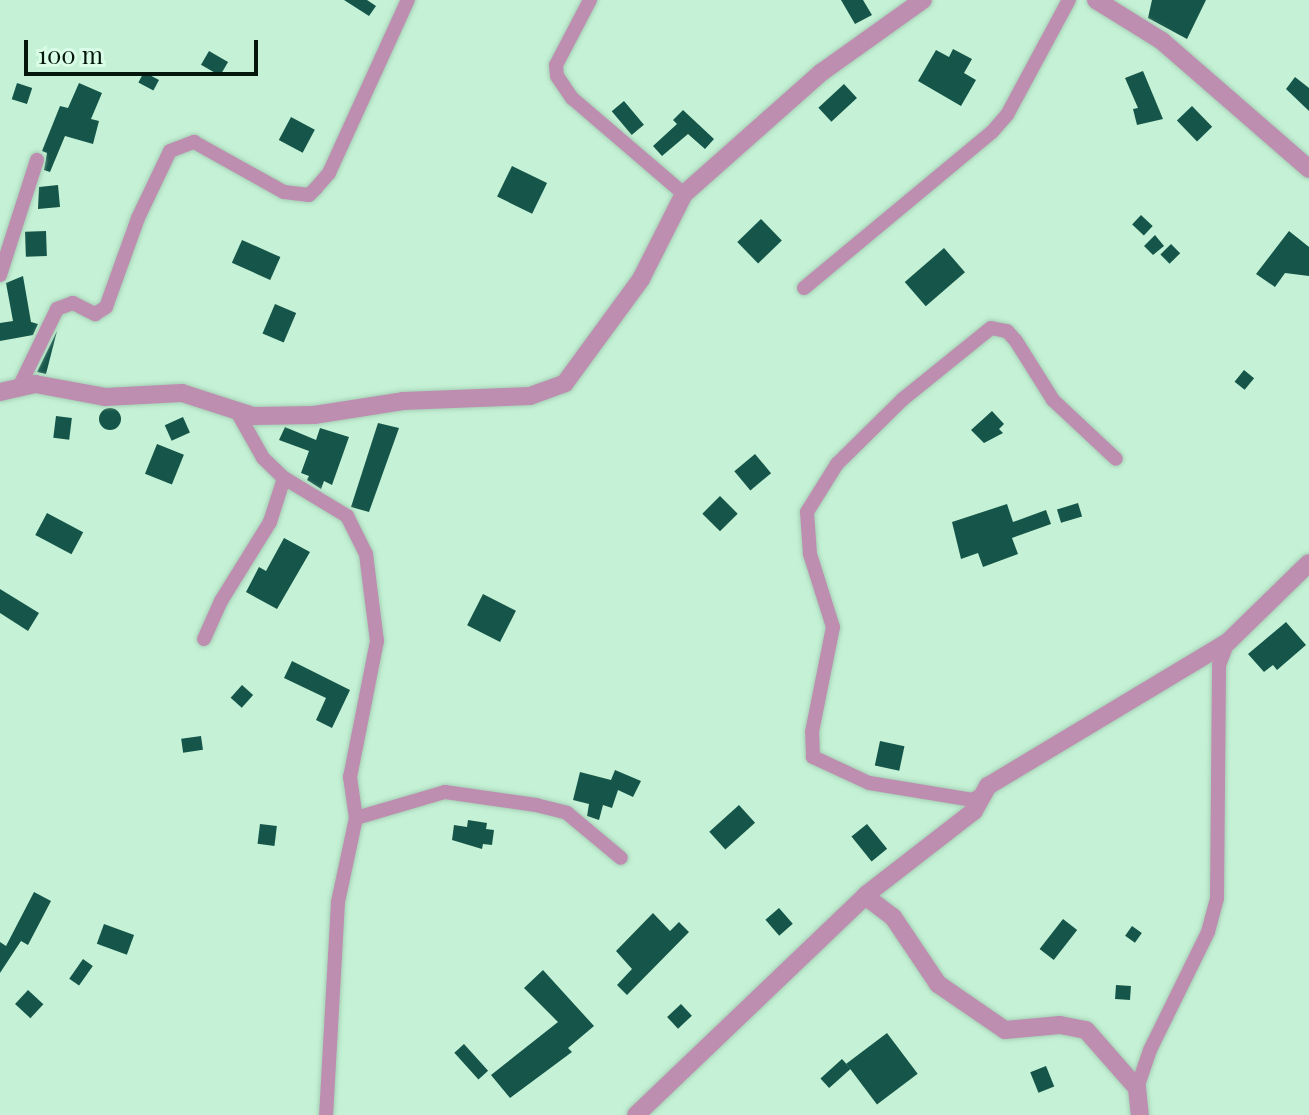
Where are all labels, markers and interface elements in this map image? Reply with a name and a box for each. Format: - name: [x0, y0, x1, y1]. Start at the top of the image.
- scale bar: [28, 24, 262, 74]
- text: 100 m: [38, 38, 103, 70]

